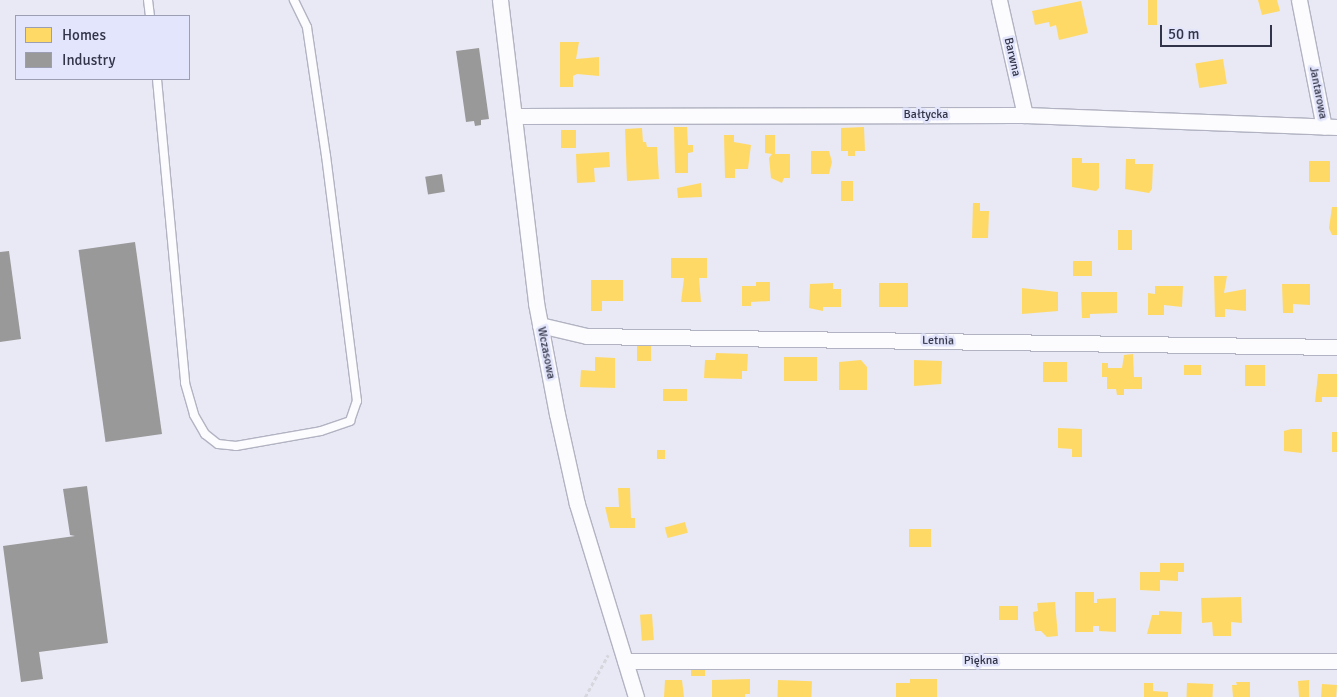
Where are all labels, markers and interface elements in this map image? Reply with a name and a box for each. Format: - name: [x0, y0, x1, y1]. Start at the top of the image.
- legend: [15, 15, 190, 80]
- scale bar: [1162, 15, 1274, 47]
- text: 50 m: [1168, 25, 1199, 43]
- text: Homes: [62, 26, 106, 44]
- street label: Barwna: [1001, 36, 1023, 78]
- text: Industry: [62, 51, 115, 69]
- street label: Jantarowa: [1306, 66, 1330, 120]
- street label: Bałtycka: [904, 108, 948, 122]
- street label: Wczasowa: [534, 326, 558, 380]
- street label: Letnia: [922, 334, 954, 348]
- street label: Piękna: [964, 654, 998, 668]

